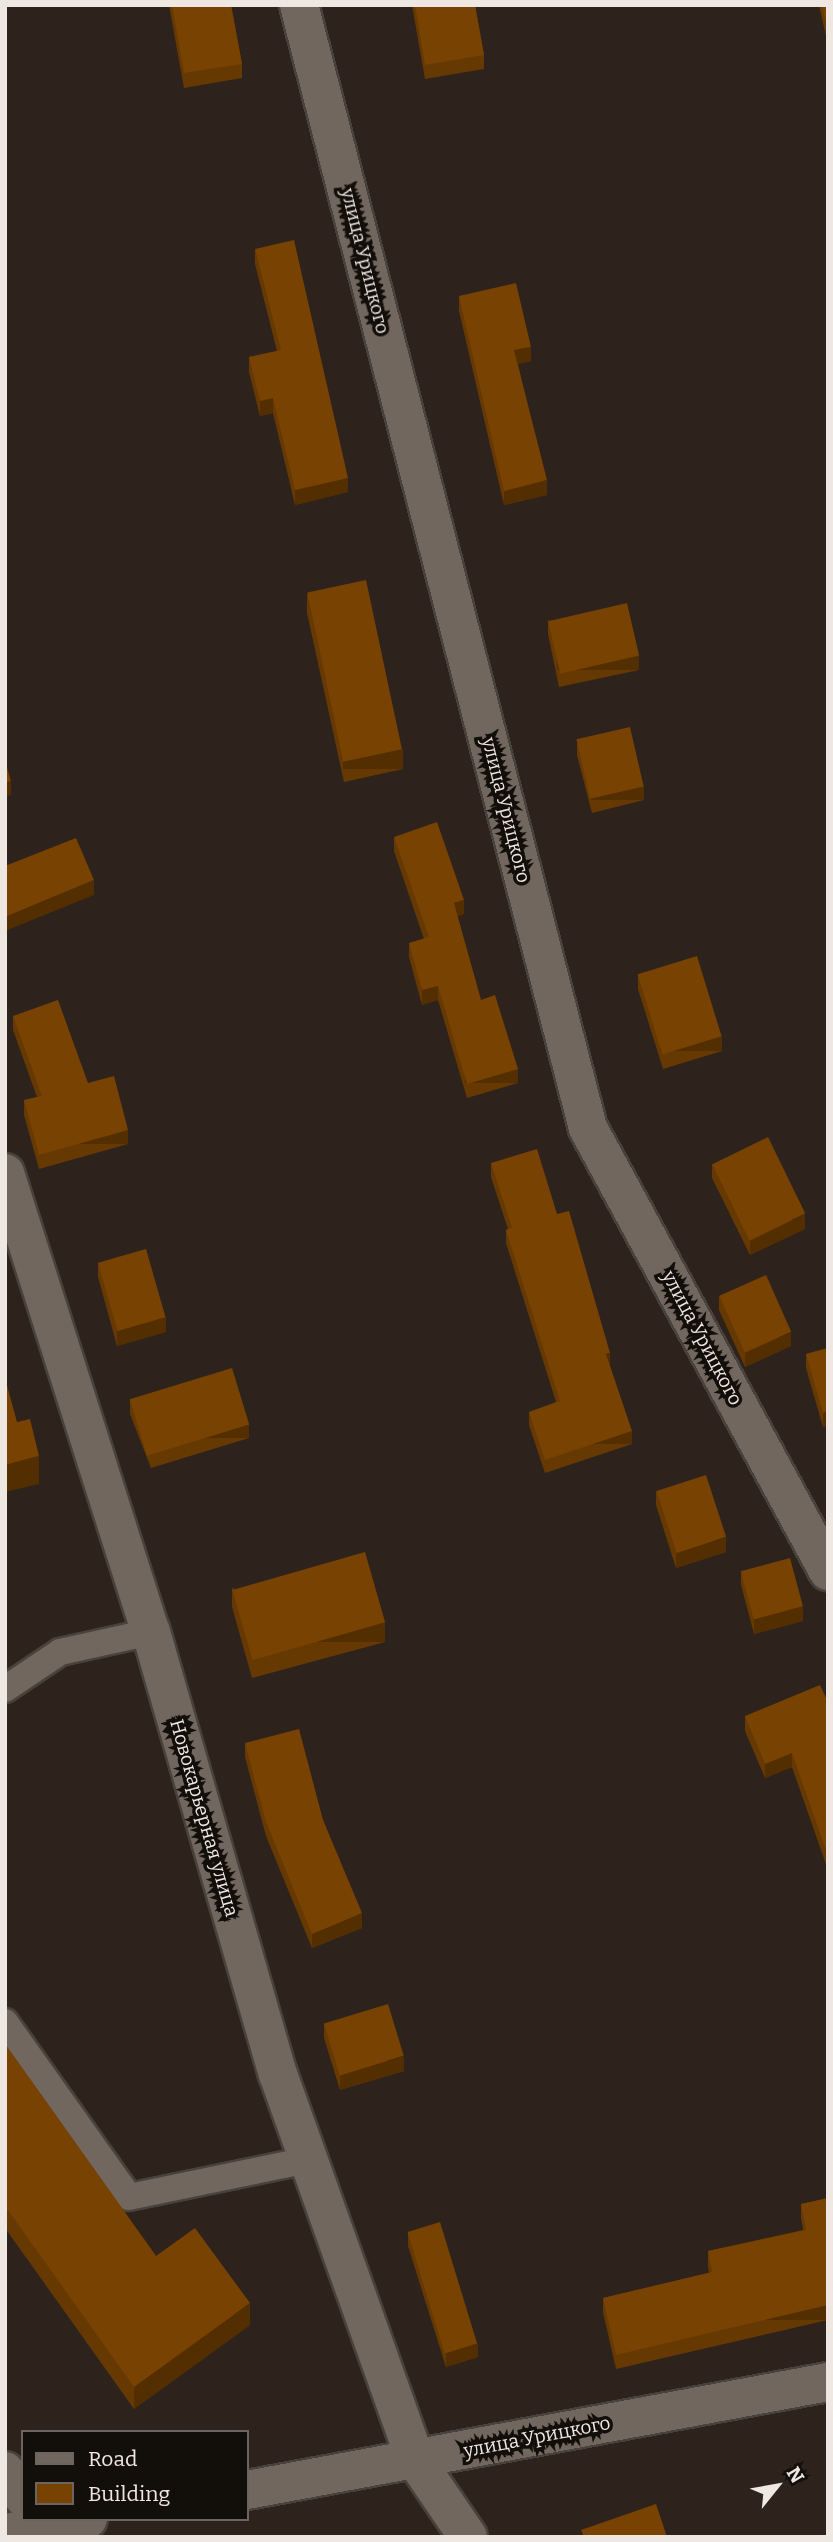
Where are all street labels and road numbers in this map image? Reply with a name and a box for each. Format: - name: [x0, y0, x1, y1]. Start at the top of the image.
- street label: улица Урицкого: [336, 186, 394, 336]
- street label: улица Урицкого: [477, 735, 535, 885]
- street label: улица Урицкого: [657, 1267, 747, 1409]
- street label: Новокарьерная улица: [165, 1717, 243, 1919]
- street label: улица Урицкого: [462, 2412, 612, 2462]

